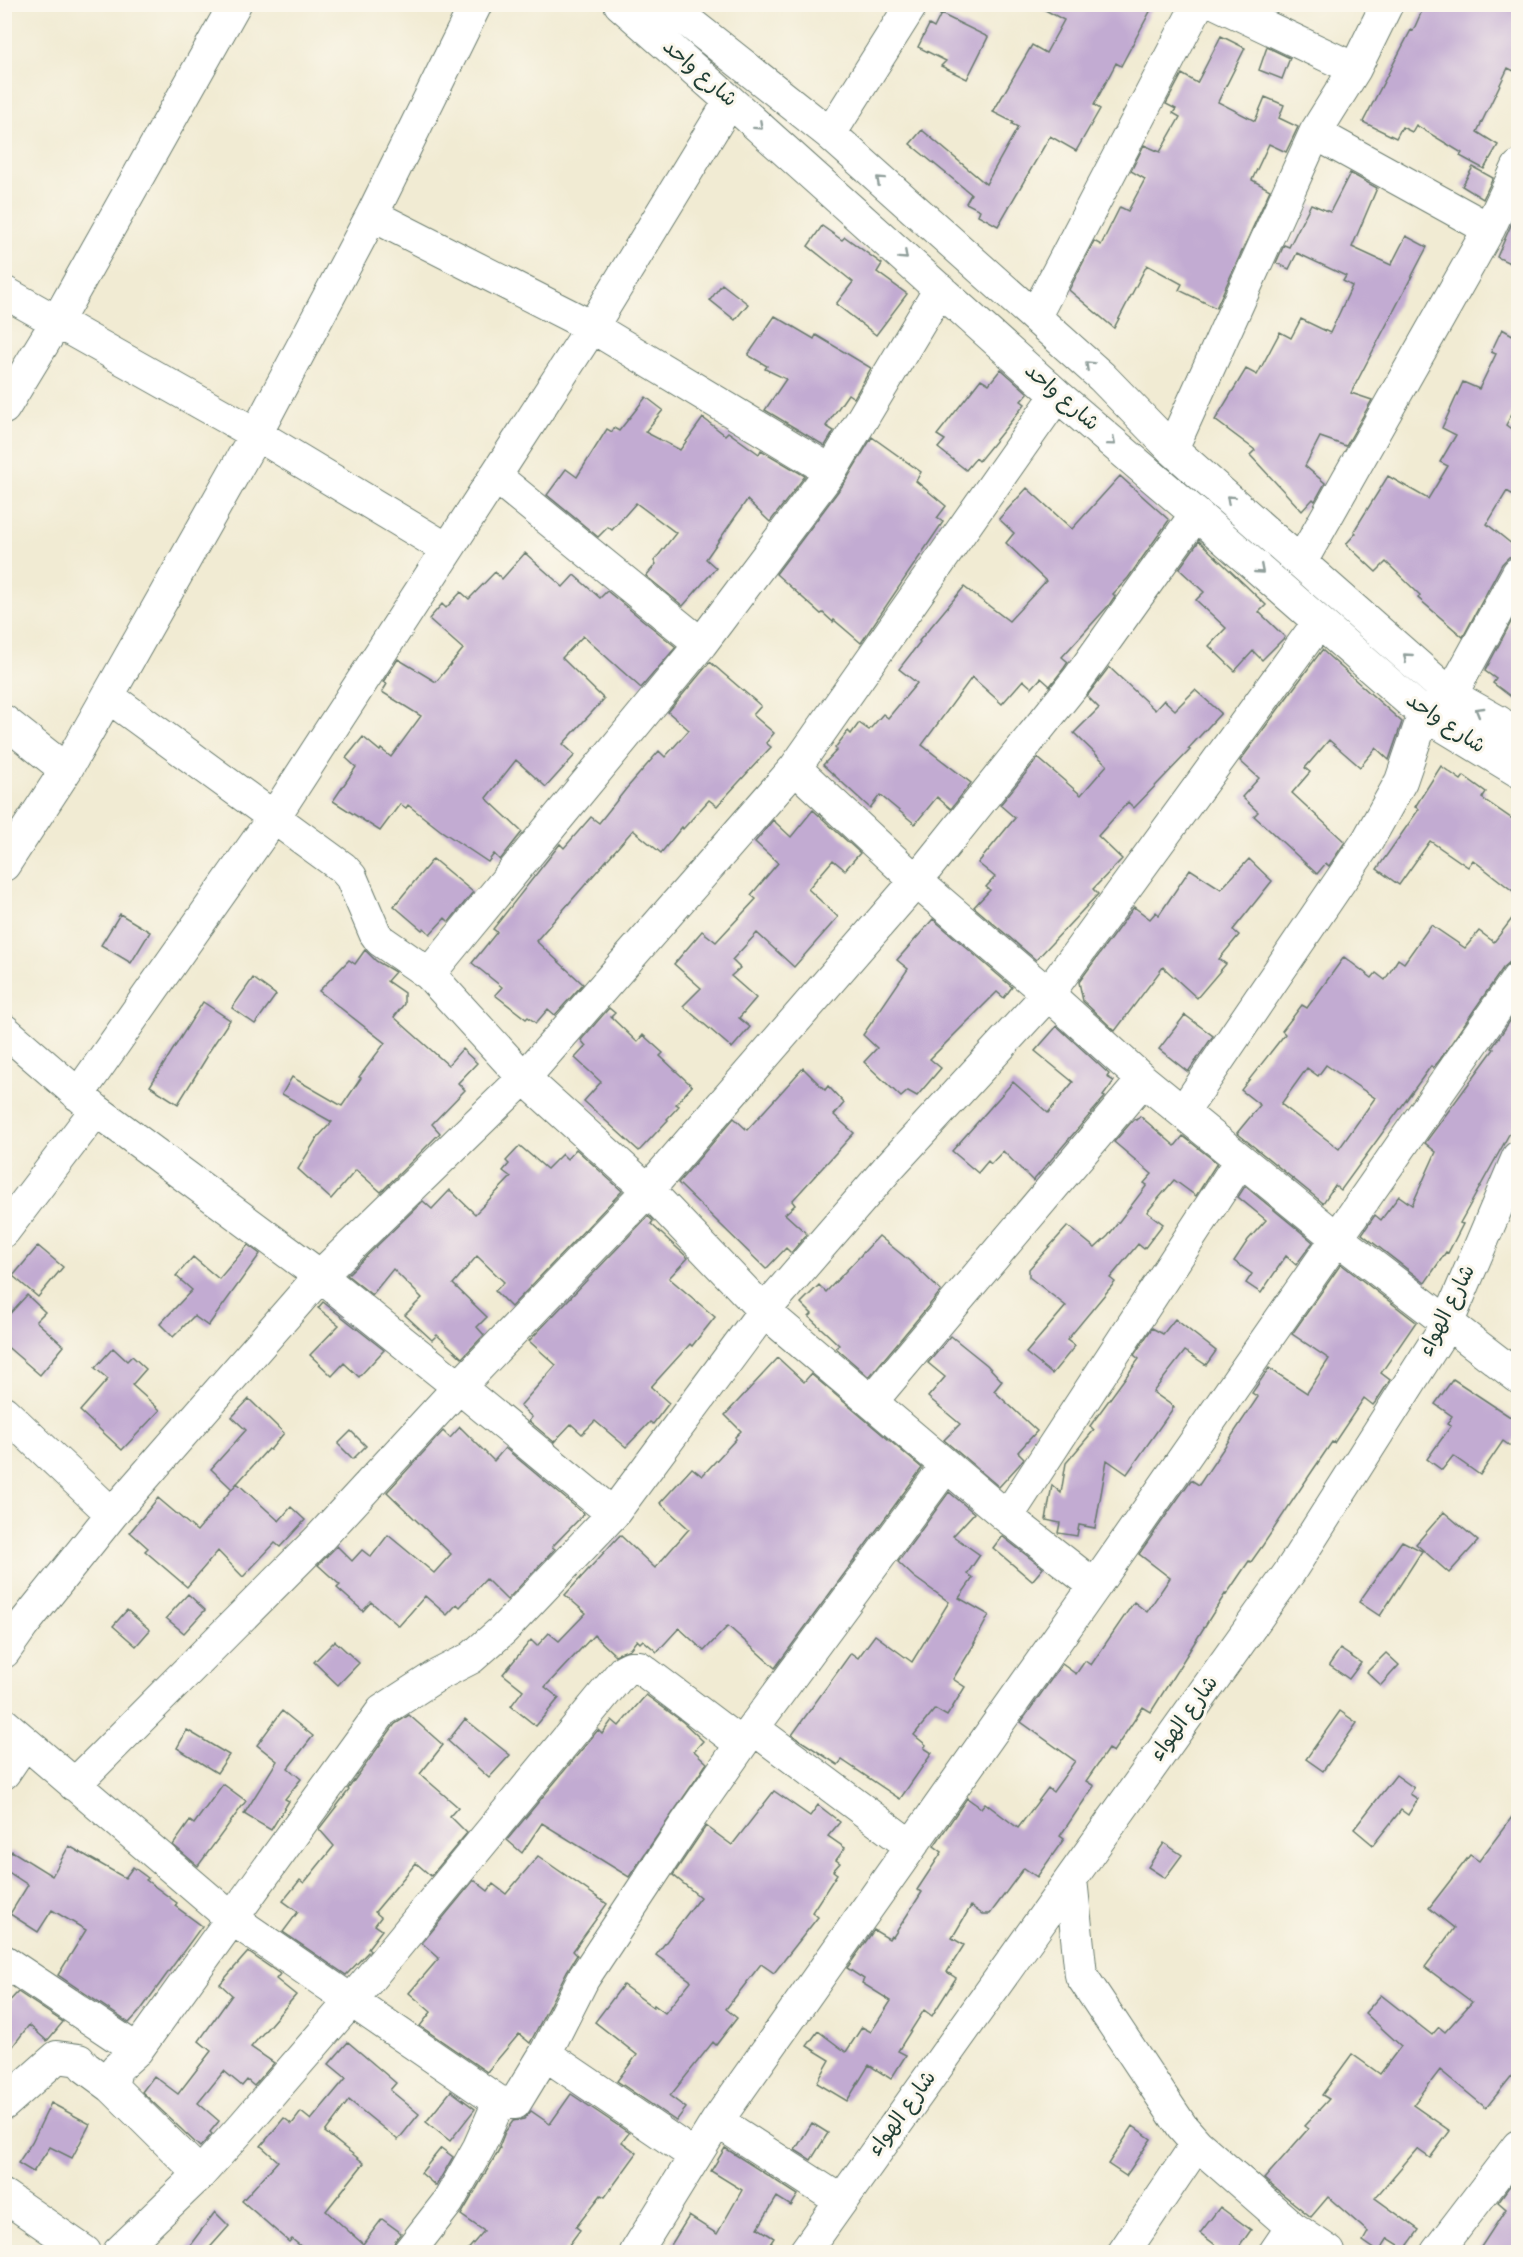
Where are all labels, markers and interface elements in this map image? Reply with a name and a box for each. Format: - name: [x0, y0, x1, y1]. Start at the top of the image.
- street label: شارع واحد: [655, 33, 743, 115]
- one-way arrow: [752, 119, 763, 130]
- one-way arrow: [877, 176, 887, 187]
- one-way arrow: [897, 249, 908, 260]
- street label: شارع واحد: [1017, 357, 1105, 439]
- one-way arrow: [1085, 361, 1096, 372]
- one-way arrow: [1105, 435, 1116, 446]
- one-way arrow: [1226, 496, 1237, 507]
- one-way arrow: [1253, 563, 1263, 574]
- one-way arrow: [1403, 653, 1414, 664]
- street label: شارع واحد: [1399, 686, 1491, 762]
- one-way arrow: [1475, 707, 1486, 718]
- street label: شارع الهواء: [1412, 1260, 1484, 1362]
- street label: شارع الهواء: [1144, 1670, 1226, 1768]
- street label: شارع الهواء: [862, 2065, 944, 2163]

